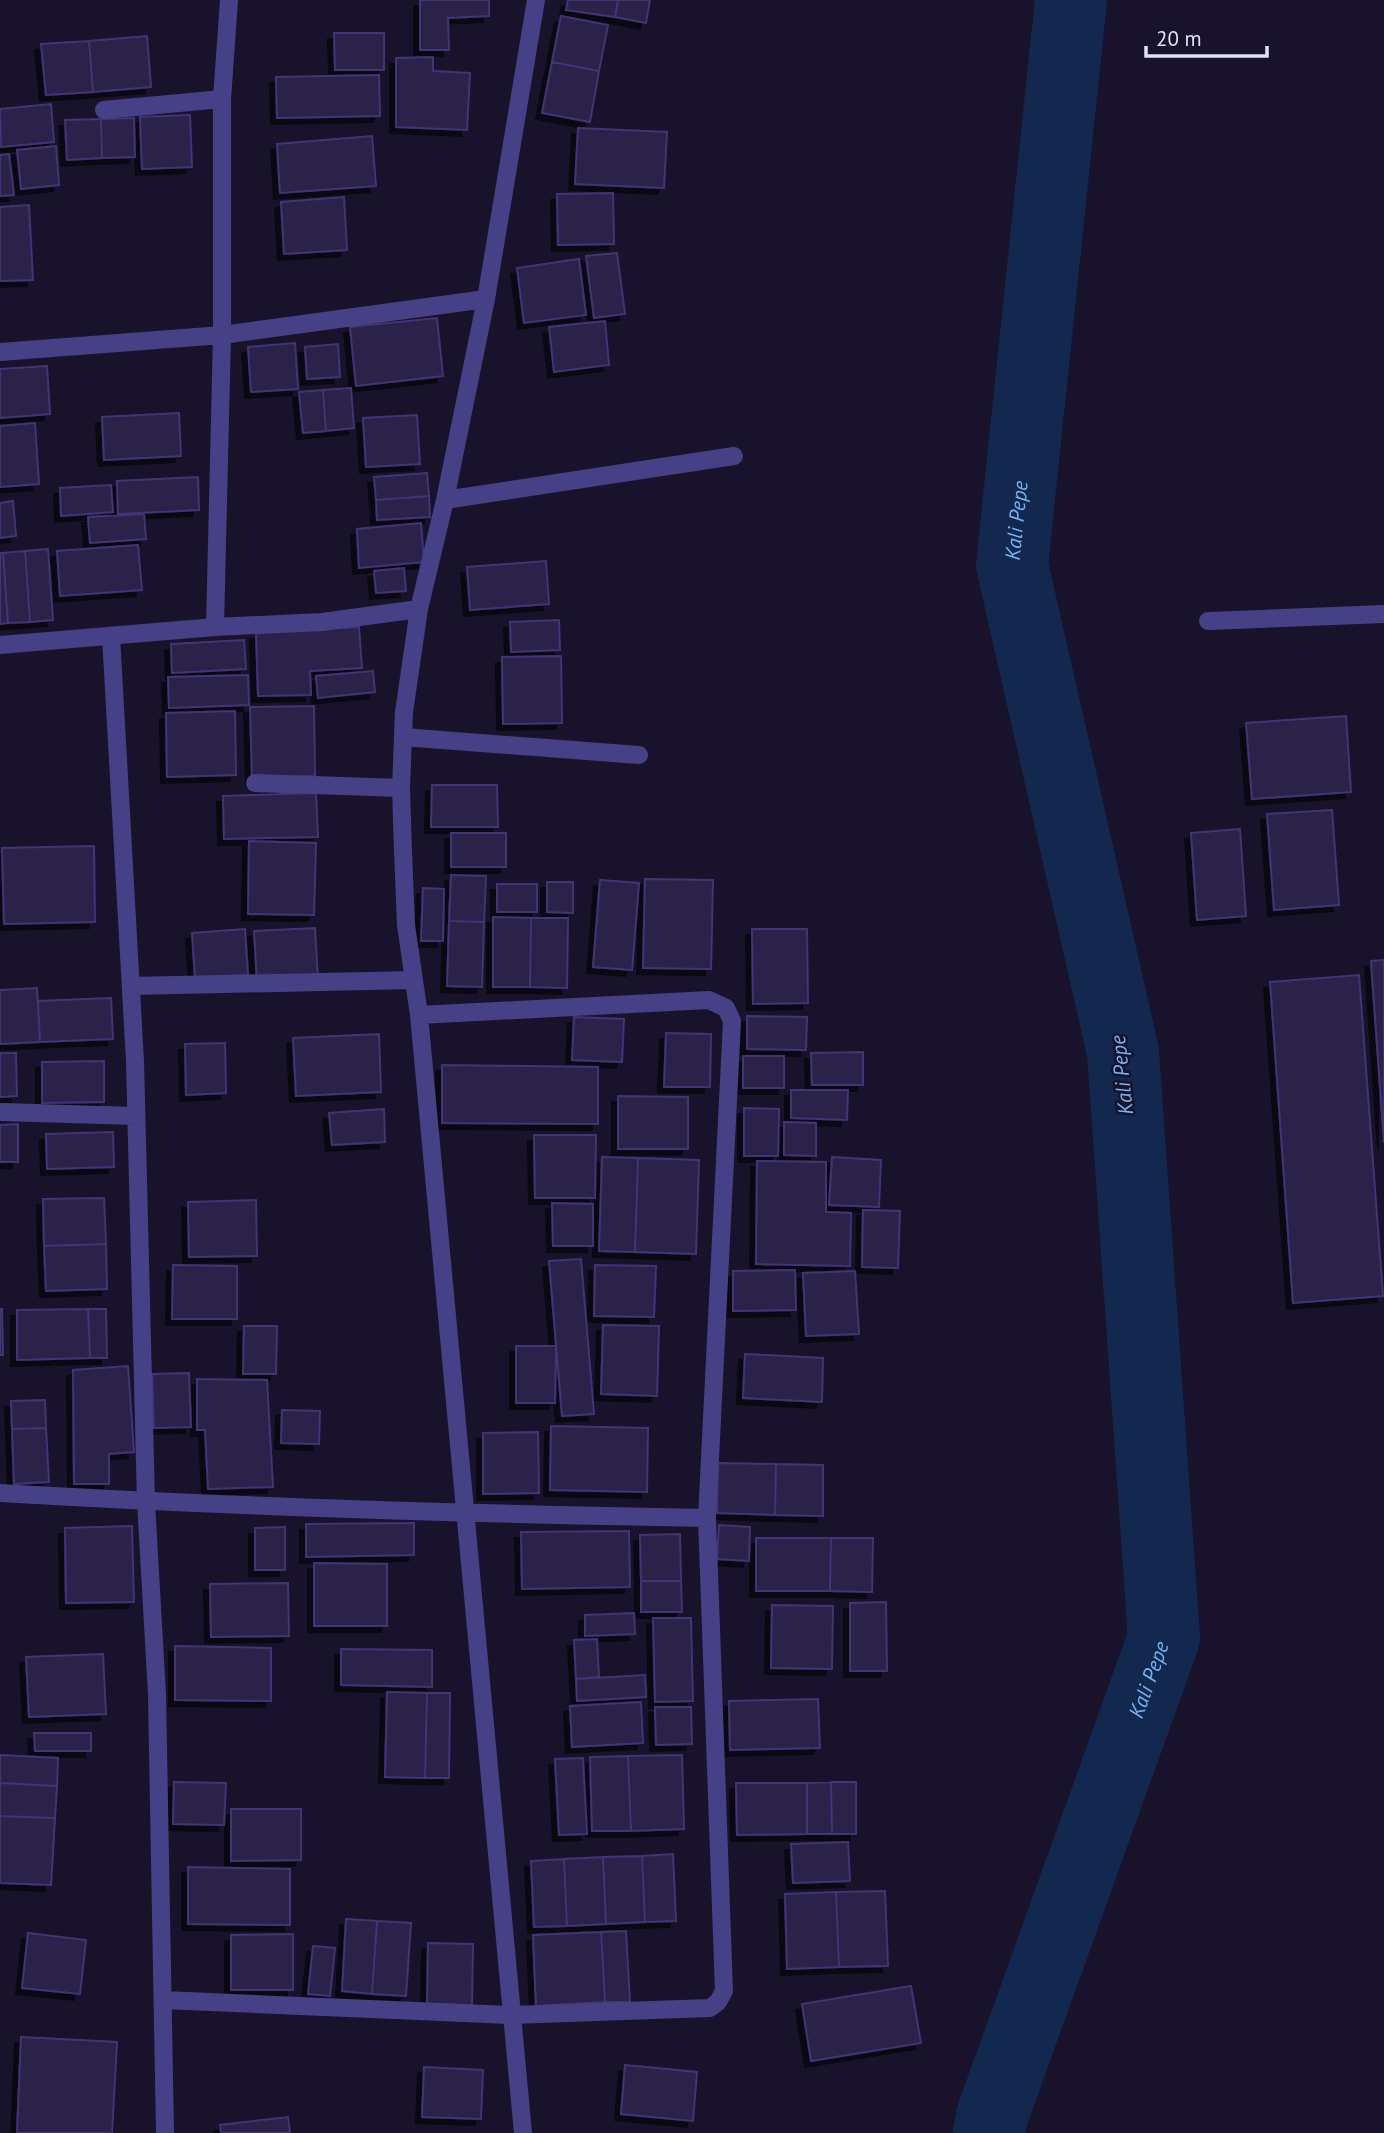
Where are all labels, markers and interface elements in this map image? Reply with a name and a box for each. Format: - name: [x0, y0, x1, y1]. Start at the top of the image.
- scale bar: [1146, 14, 1267, 58]
- text: 20 m: [1156, 25, 1202, 52]
- water label: Kali Pepe: [999, 479, 1034, 561]
- water label: Kali Pepe: [1104, 1034, 1139, 1116]
- water label: Kali Pepe: [1122, 1637, 1175, 1722]

